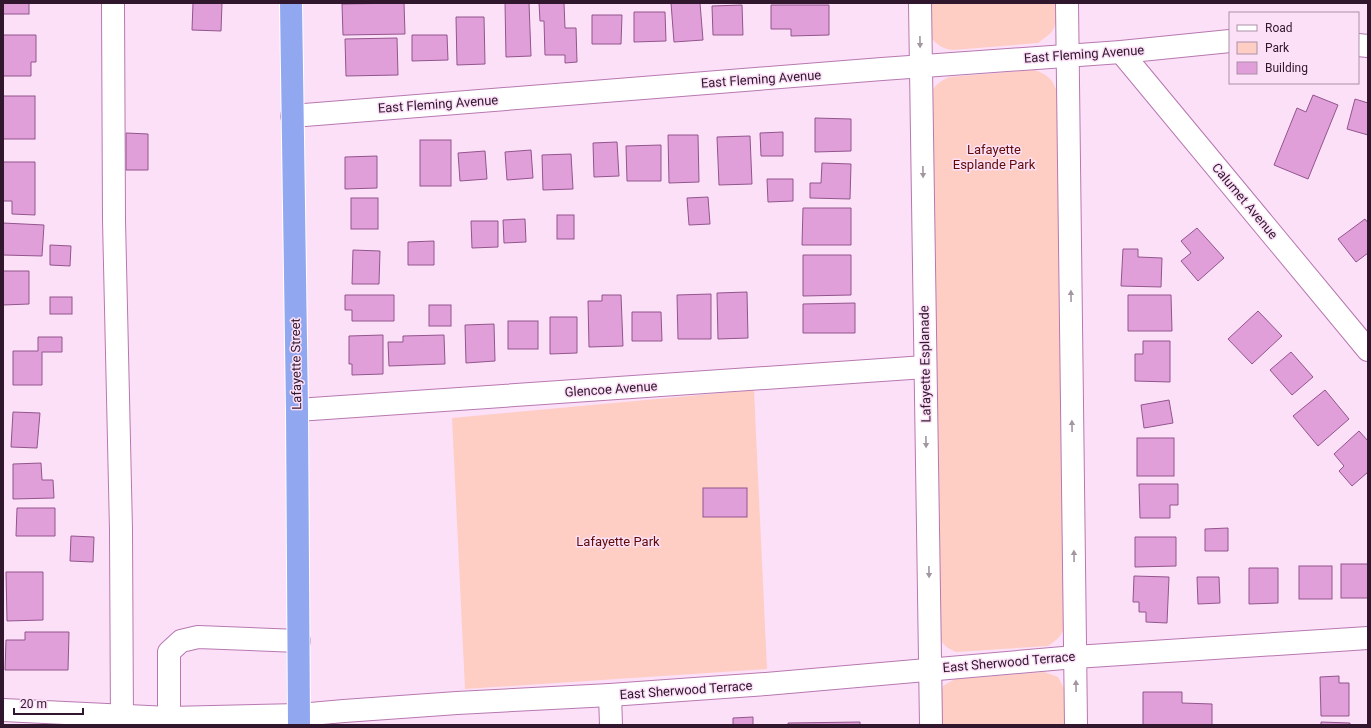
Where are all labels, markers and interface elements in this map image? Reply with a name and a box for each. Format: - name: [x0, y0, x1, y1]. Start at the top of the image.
- legend: [1229, 12, 1359, 84]
- text: Road: [1265, 21, 1293, 35]
- one-way arrow: [917, 36, 924, 48]
- text: Park: [1265, 41, 1290, 55]
- street label: East Fleming Avenue: [1023, 42, 1145, 66]
- text: Building: [1265, 61, 1308, 75]
- street label: East Fleming Avenue: [700, 67, 822, 91]
- street label: East Fleming Avenue: [377, 92, 499, 116]
- park label: Lafayette Esplande Park: [953, 142, 1036, 172]
- street label: Calumet Avenue: [1209, 160, 1281, 242]
- one-way arrow: [920, 166, 926, 179]
- one-way arrow: [1068, 289, 1074, 302]
- street label: Lafayette Esplanade: [916, 305, 934, 423]
- street label: Lafayette Street: [288, 318, 304, 410]
- street label: Glencoe Avenue: [564, 378, 658, 400]
- one-way arrow: [1069, 419, 1075, 432]
- one-way arrow: [923, 436, 930, 448]
- park label: Lafayette Park: [576, 534, 660, 549]
- one-way arrow: [1071, 549, 1077, 562]
- one-way arrow: [925, 566, 932, 578]
- street label: East Sherwood Terrace: [942, 649, 1076, 675]
- street label: East Sherwood Terrace: [619, 678, 753, 702]
- one-way arrow: [1072, 680, 1079, 692]
- scale bar: [14, 690, 83, 716]
- text: 20 m: [20, 697, 47, 711]

